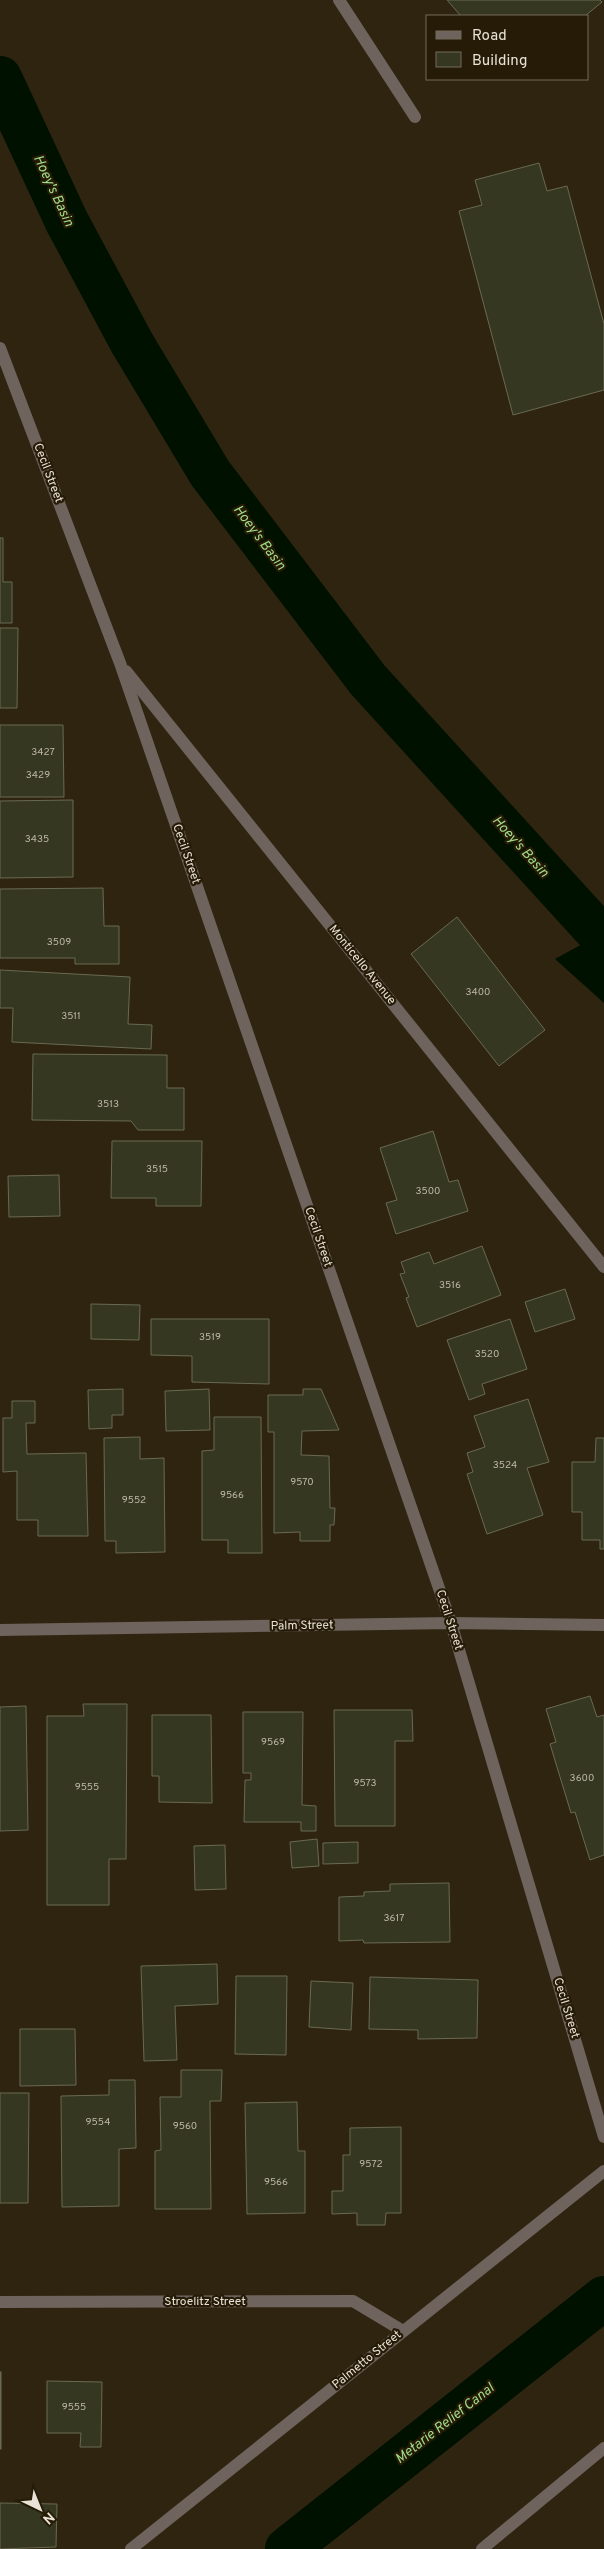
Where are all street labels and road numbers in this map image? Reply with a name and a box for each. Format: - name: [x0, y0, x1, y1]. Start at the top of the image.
- street label: Cecil Street: [29, 441, 67, 505]
- street label: Cecil Street: [168, 822, 204, 886]
- street label: Monticello Avenue: [325, 922, 399, 1008]
- street label: Cecil Street: [300, 1205, 336, 1269]
- street label: Cecil Street: [432, 1588, 466, 1652]
- street label: Palm Street: [270, 1617, 334, 1635]
- street label: Cecil Street: [549, 1976, 583, 2040]
- street label: Stroelitz Street: [164, 2294, 246, 2310]
- street label: Palmetto Street: [329, 2327, 405, 2393]

